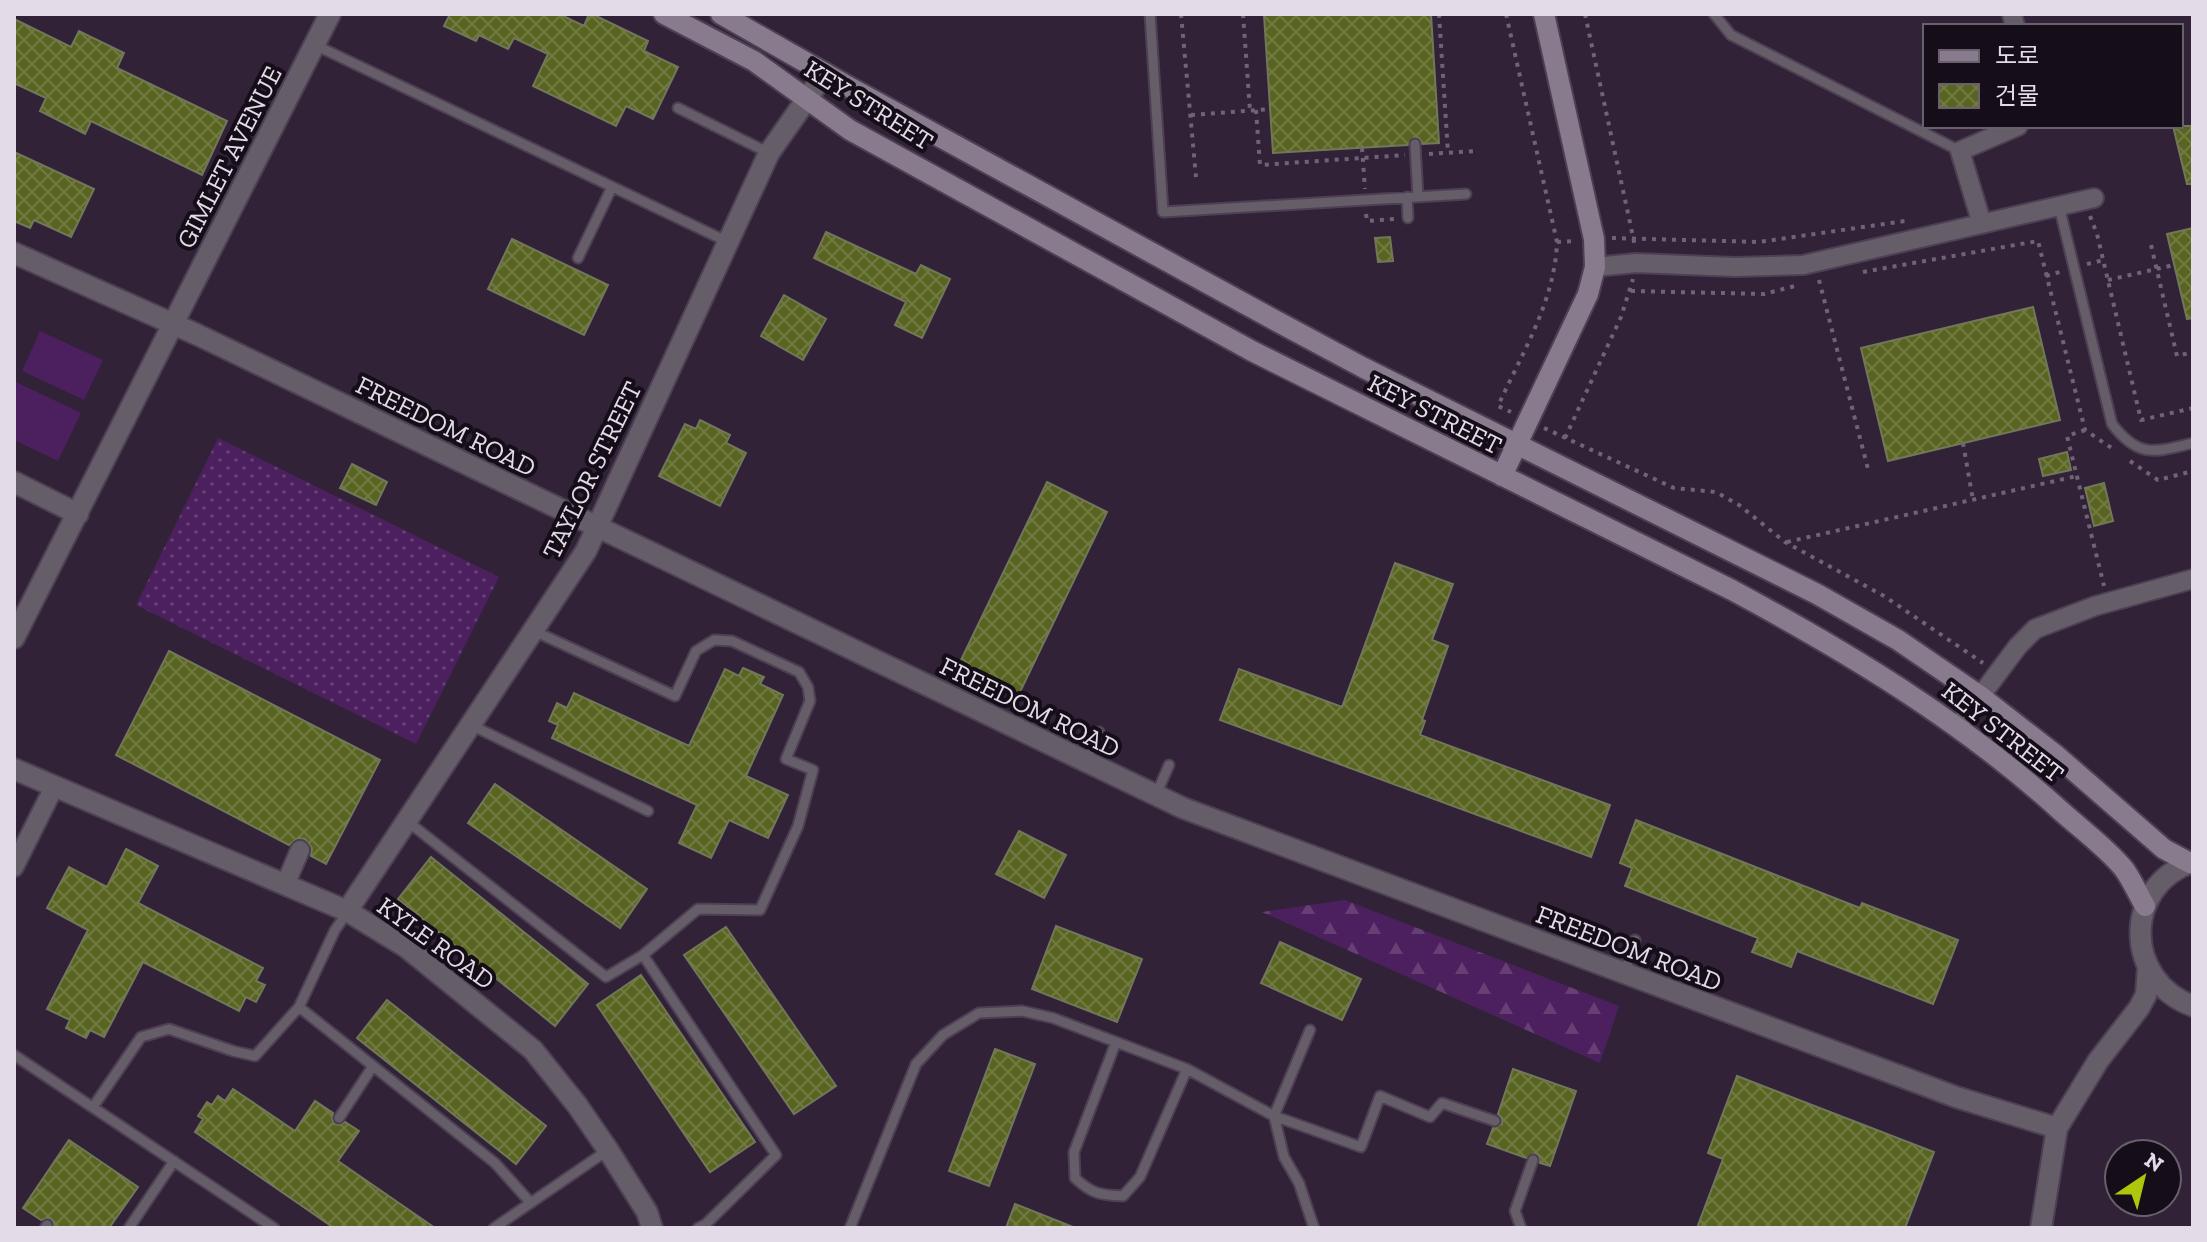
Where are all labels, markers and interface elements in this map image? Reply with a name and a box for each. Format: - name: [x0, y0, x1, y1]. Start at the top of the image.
- legend: [1923, 24, 2183, 128]
- text: 도로: [1995, 41, 2039, 70]
- street label: KEY STREET: [799, 53, 939, 157]
- street label: GIMLET AVENUE: [169, 61, 289, 253]
- text: 건물: [1995, 81, 2039, 110]
- street label: KEY STREET: [1363, 367, 1507, 461]
- street label: FREEDOM ROAD: [351, 369, 541, 483]
- street label: TAYLOR STREET: [535, 376, 649, 564]
- street label: FREEDOM ROAD: [935, 650, 1125, 764]
- street label: KEY STREET: [1936, 675, 2070, 789]
- street label: KYLE ROAD: [371, 890, 501, 996]
- street label: FREEDOM ROAD: [1532, 898, 1726, 998]
- north arrow: [2103, 1138, 2183, 1218]
- text: N: [2140, 1146, 2169, 1178]

